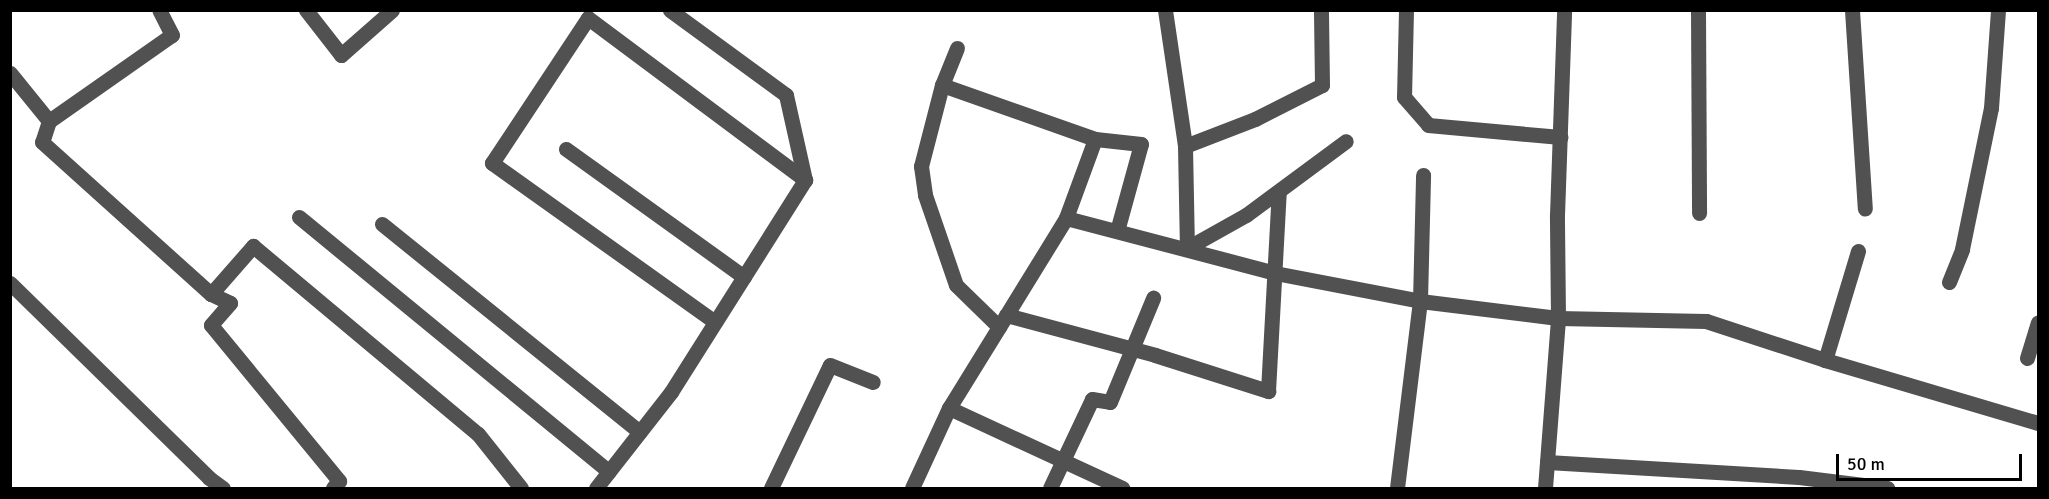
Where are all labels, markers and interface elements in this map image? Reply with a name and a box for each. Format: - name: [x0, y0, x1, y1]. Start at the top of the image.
- scale bar: [1839, 442, 2025, 480]
- text: 50 m: [1847, 453, 1885, 475]

